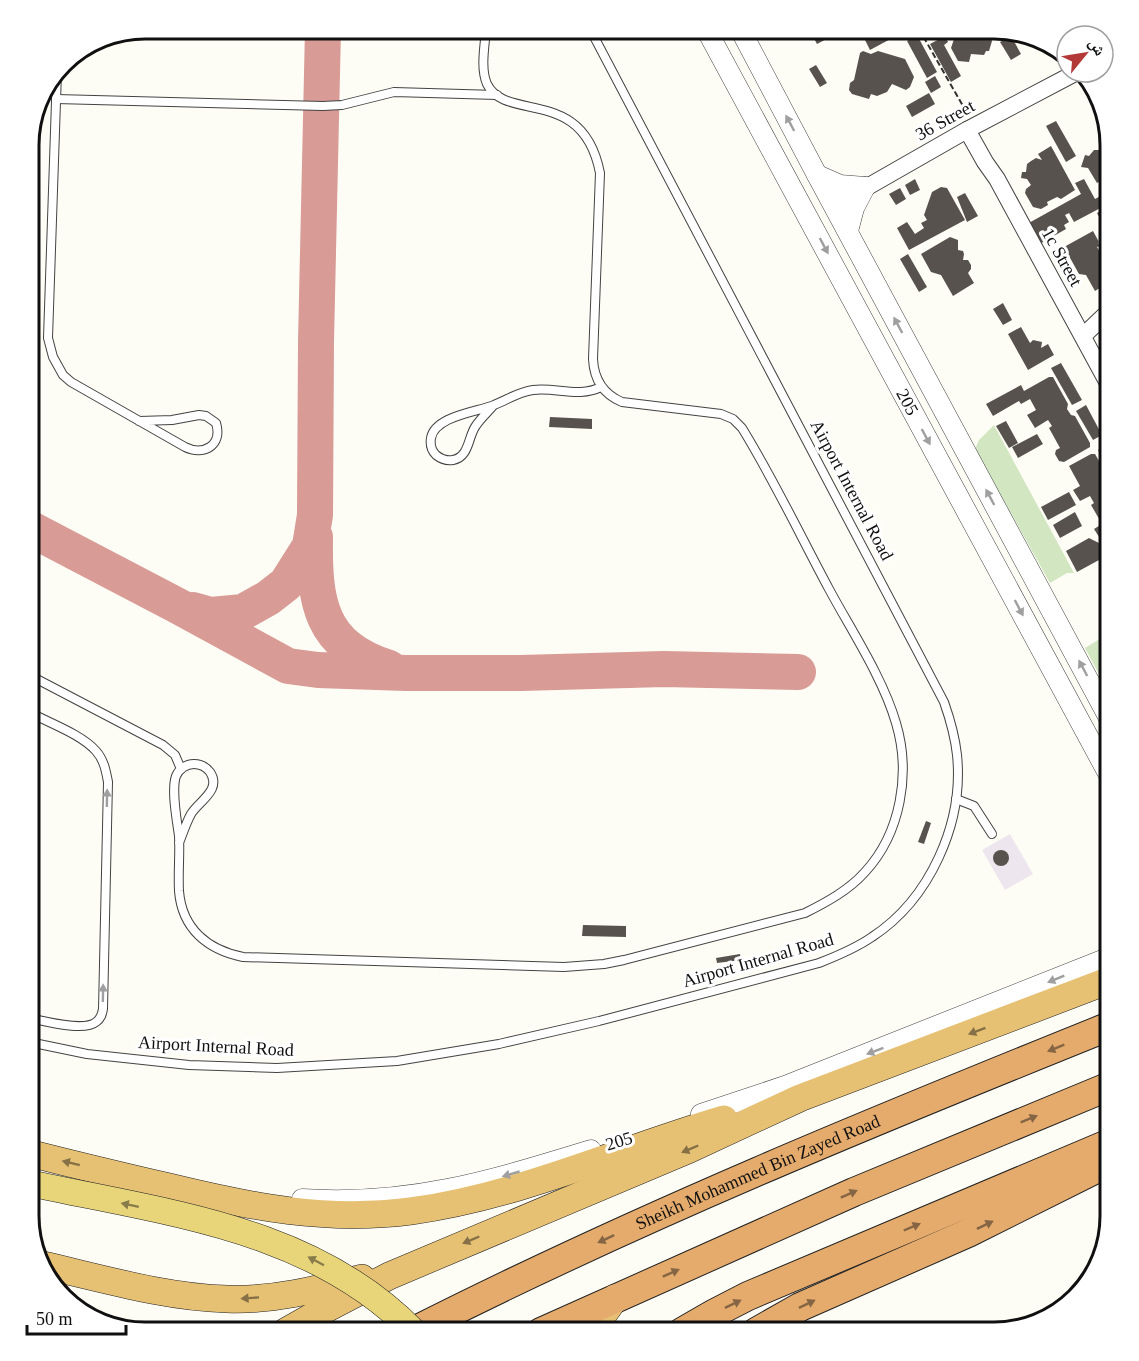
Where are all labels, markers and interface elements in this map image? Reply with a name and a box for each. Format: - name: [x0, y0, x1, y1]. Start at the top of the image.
- north arrow: [1055, 24, 1115, 84]
- text: ش: [1085, 35, 1109, 59]
- street label: 36 Street: [912, 96, 978, 144]
- one-way arrow: [785, 115, 795, 132]
- street label: 1c Street: [1038, 224, 1086, 290]
- one-way arrow: [819, 238, 829, 255]
- one-way arrow: [893, 316, 903, 333]
- street label: 205: [892, 385, 923, 419]
- street label: Airport Internal Road: [807, 416, 897, 564]
- one-way arrow: [921, 428, 931, 445]
- one-way arrow: [986, 488, 995, 505]
- one-way arrow: [1014, 600, 1024, 617]
- one-way arrow: [1078, 660, 1088, 677]
- one-way arrow: [103, 789, 112, 808]
- street label: Airport Internal Road: [680, 929, 836, 991]
- one-way arrow: [1047, 975, 1065, 984]
- one-way arrow: [99, 984, 108, 1003]
- one-way arrow: [968, 1026, 986, 1036]
- street label: Airport Internal Road: [138, 1032, 294, 1060]
- one-way arrow: [1047, 1044, 1065, 1053]
- one-way arrow: [866, 1047, 884, 1056]
- street label: Sheikh Mohammed Bin Zayed Road: [633, 1111, 883, 1234]
- one-way arrow: [1020, 1114, 1038, 1123]
- street label: 205: [603, 1127, 635, 1155]
- one-way arrow: [681, 1145, 699, 1154]
- one-way arrow: [62, 1158, 80, 1168]
- one-way arrow: [502, 1170, 520, 1179]
- one-way arrow: [841, 1190, 858, 1199]
- one-way arrow: [120, 1200, 139, 1209]
- one-way arrow: [976, 1220, 993, 1229]
- one-way arrow: [904, 1222, 922, 1232]
- one-way arrow: [597, 1234, 615, 1244]
- one-way arrow: [462, 1236, 480, 1246]
- one-way arrow: [307, 1256, 324, 1266]
- one-way arrow: [662, 1268, 680, 1278]
- one-way arrow: [240, 1293, 259, 1303]
- scale bar: [27, 1298, 126, 1336]
- one-way arrow: [725, 1299, 742, 1308]
- one-way arrow: [798, 1299, 815, 1309]
- text: 50 m: [36, 1309, 73, 1329]

